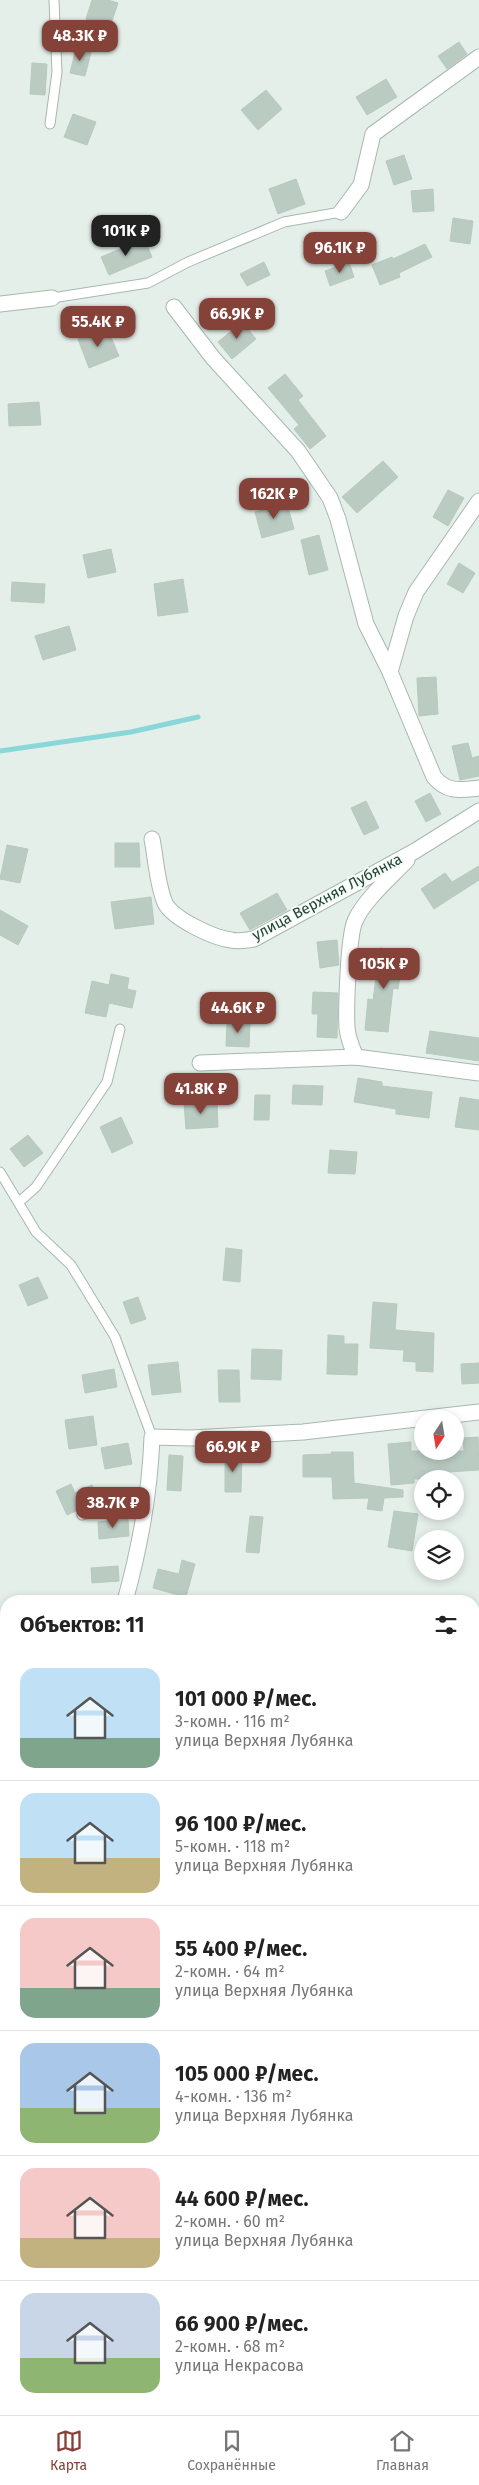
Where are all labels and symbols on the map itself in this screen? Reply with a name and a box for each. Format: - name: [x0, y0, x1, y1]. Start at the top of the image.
- pin: 48.3K ₽: [34, 20, 126, 62]
- pin: 101K ₽: [85, 214, 167, 257]
- pin: 96.1K ₽: [294, 232, 386, 274]
- pin: 66.9K ₽: [191, 298, 283, 340]
- pin: 55.4K ₽: [52, 306, 144, 348]
- pin: 162K ₽: [233, 478, 315, 520]
- street label: улица Верхняя Лубянка: [249, 850, 405, 944]
- pin: 105K ₽: [343, 948, 425, 990]
- pin: 44.6K ₽: [192, 992, 284, 1034]
- pin: 41.8K ₽: [155, 1072, 247, 1115]
- north arrow: [414, 1410, 464, 1460]
- pin: 66.9K ₽: [187, 1430, 279, 1473]
- pin: 38.7K ₽: [67, 1486, 159, 1529]

